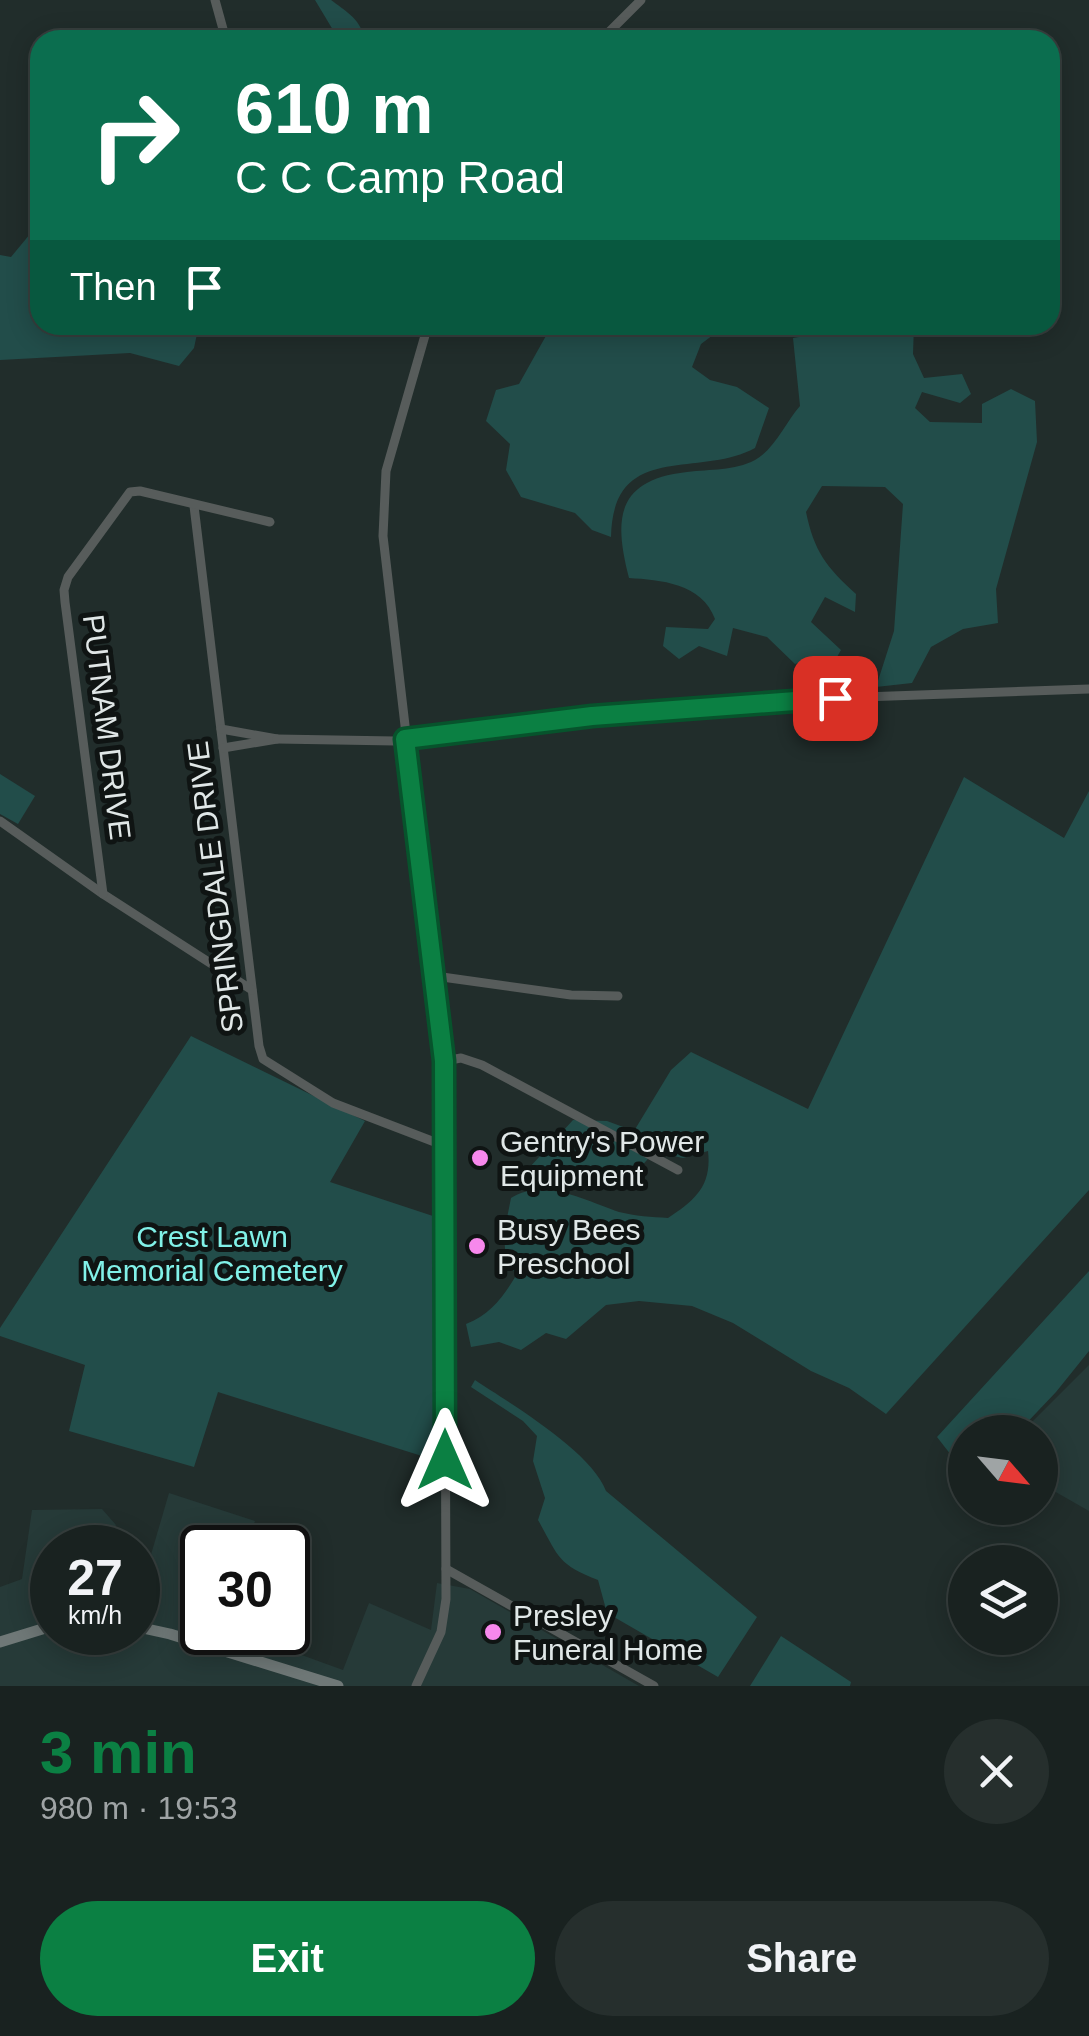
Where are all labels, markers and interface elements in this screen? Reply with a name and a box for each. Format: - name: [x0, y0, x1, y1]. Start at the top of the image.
- icon: right: [70, 70, 200, 200]
- text: 610 m: [235, 70, 433, 148]
- text: C C Camp Road: [235, 152, 565, 203]
- icon: arrive: [177, 260, 232, 315]
- text: Then: [70, 266, 157, 308]
- street label: PUTNAM DRIVE: [77, 612, 137, 842]
- pin: [793, 656, 878, 741]
- icon: arrive: [808, 671, 863, 726]
- street label: SPRINGDALE DRIVE: [181, 739, 249, 1035]
- place label: Gentry's Power Equipment: [500, 1125, 704, 1192]
- marker: Gentry's Power Equipment: [469, 1147, 491, 1169]
- place label: Busy Bees Preschool: [497, 1213, 640, 1280]
- park label: Crest Lawn Memorial Cemetery: [81, 1220, 343, 1287]
- marker: Busy Bees Preschool: [466, 1235, 488, 1257]
- position arrow: [393, 1408, 497, 1512]
- north arrow: [948, 1415, 1058, 1525]
- map controls: [948, 1415, 1058, 1655]
- speed limit sign: 30: [180, 1525, 310, 1655]
- button: layers: [948, 1545, 1058, 1655]
- text: 27: [67, 1550, 123, 1606]
- place label: Presley Funeral Home: [513, 1599, 703, 1666]
- text: km/h: [68, 1601, 122, 1629]
- marker: Presley Funeral Home: [482, 1621, 504, 1643]
- text: 3 min: [40, 1719, 197, 1786]
- button: close: [944, 1719, 1049, 1824]
- text: 980 m · 19:53: [40, 1790, 237, 1826]
- button: Exit: [40, 1901, 535, 2016]
- button: Share: [555, 1901, 1049, 2016]

